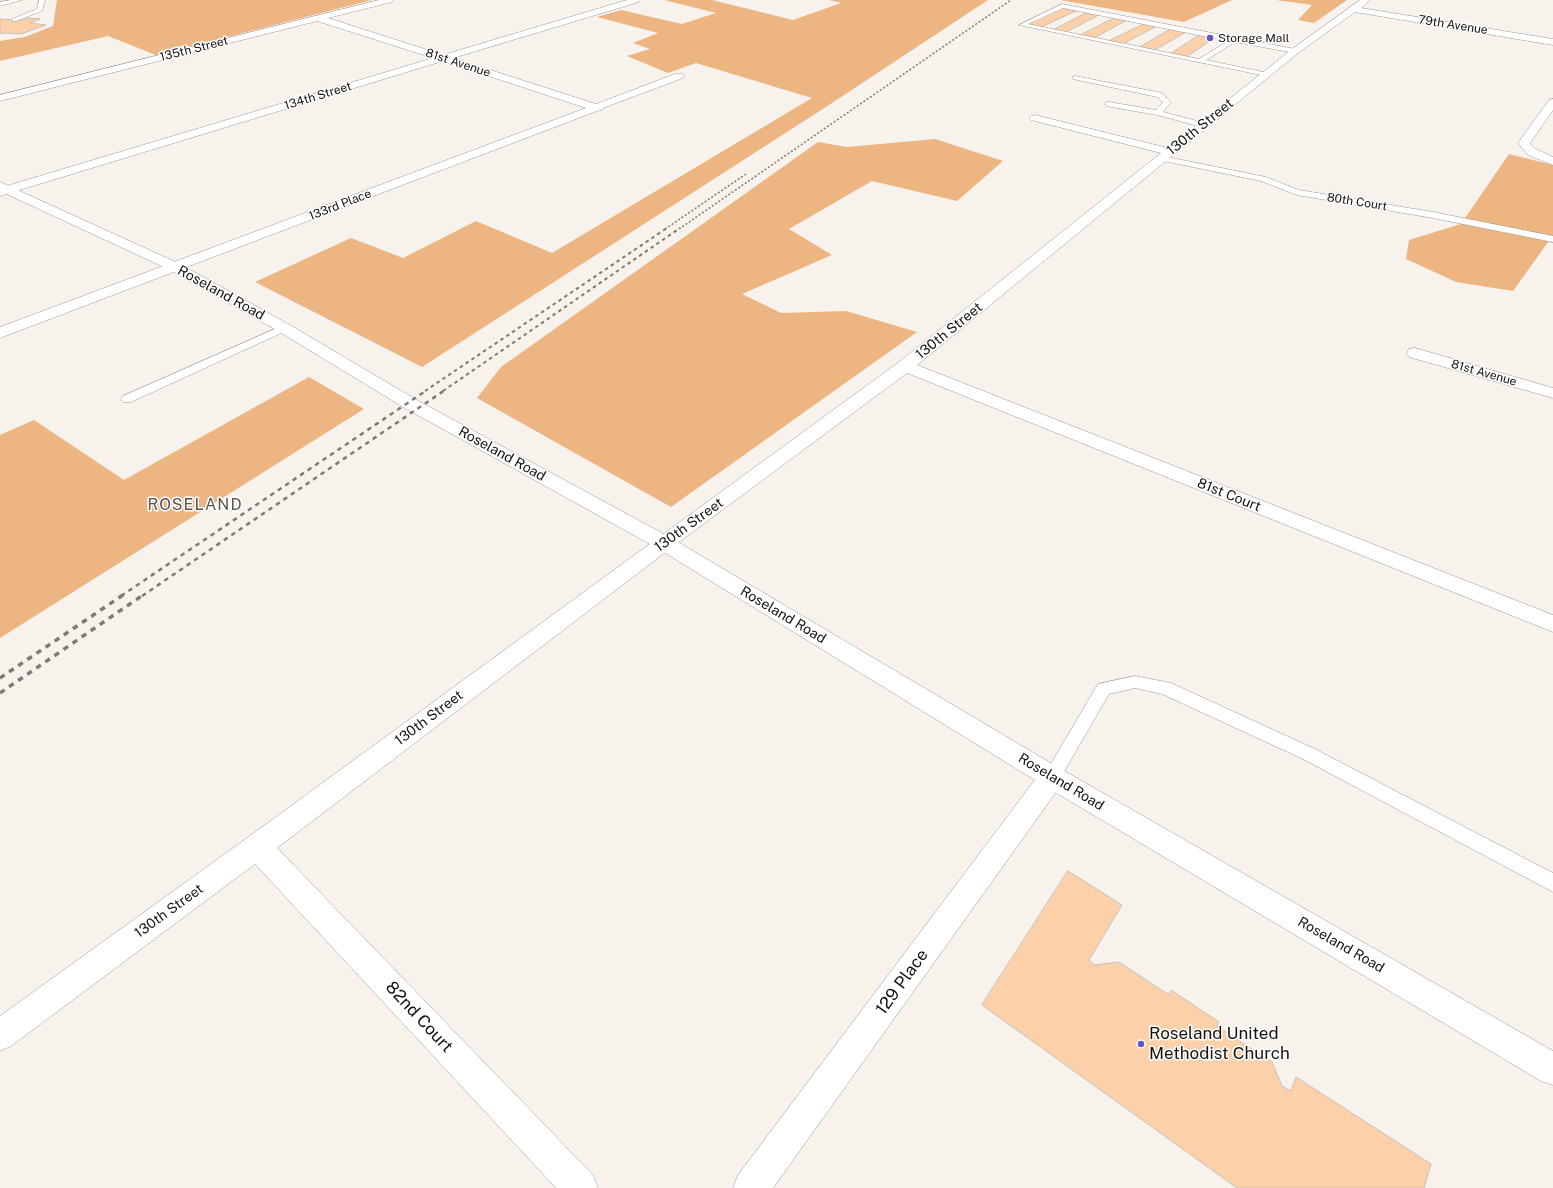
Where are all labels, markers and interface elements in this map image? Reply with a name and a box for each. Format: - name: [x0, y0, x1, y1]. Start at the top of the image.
- street label: 79th Avenue: [1417, 12, 1489, 38]
- place label: Storage Mall: [1218, 31, 1290, 45]
- marker: Storage Mall: [1205, 33, 1215, 43]
- street label: 135th Street: [158, 34, 230, 64]
- street label: 81st Avenue: [424, 46, 492, 80]
- street label: 134th Street: [283, 79, 353, 113]
- street label: 130th Street: [1163, 95, 1237, 159]
- street label: 133rd Place: [307, 187, 373, 223]
- street label: 80th Court: [1326, 190, 1388, 214]
- street label: Roseland Road: [174, 262, 268, 324]
- street label: 130th Street: [912, 299, 986, 363]
- street label: 81st Avenue: [1450, 357, 1518, 389]
- street label: Roseland Road: [455, 423, 549, 485]
- street label: 81st Court: [1195, 475, 1263, 515]
- street label: 130th Street: [651, 494, 727, 556]
- district label: ROSELAND: [147, 495, 243, 515]
- street label: Roseland Road: [737, 583, 829, 647]
- street label: 130th Street: [392, 687, 466, 749]
- street label: Roseland Road: [1015, 750, 1107, 814]
- street label: 130th Street: [131, 880, 207, 942]
- street label: Roseland Road: [1295, 913, 1387, 977]
- street label: 129 Place: [871, 945, 933, 1019]
- street label: 82nd Court: [381, 977, 457, 1057]
- place label: Roseland United Methodist Church: [1149, 1024, 1290, 1064]
- marker: Roseland United Methodist Church: [1136, 1039, 1146, 1049]

